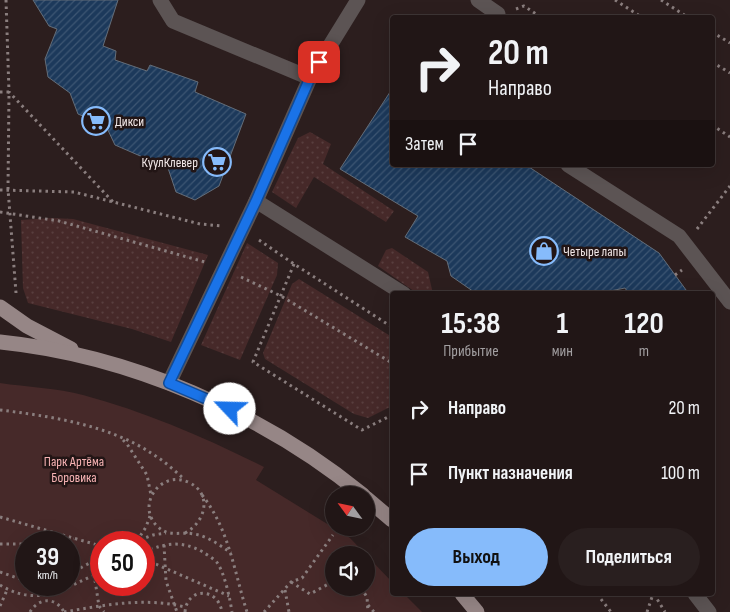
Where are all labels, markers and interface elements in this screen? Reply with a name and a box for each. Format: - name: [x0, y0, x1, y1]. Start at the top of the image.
- text: 20 m: [488, 32, 549, 75]
- icon: right: [405, 35, 470, 100]
- pin: [298, 41, 340, 83]
- icon: arrive: [305, 48, 333, 76]
- text: Направо: [488, 75, 552, 102]
- supermarket icon: Дикси: [81, 106, 111, 136]
- place label: Дикси: [115, 113, 144, 130]
- icon: arrive: [454, 130, 482, 158]
- text: Затем: [405, 133, 444, 156]
- supermarket icon: КуулКлевер: [202, 147, 232, 177]
- place label: КуулКлевер: [142, 154, 198, 171]
- shop icon: Четыре лапы: [529, 236, 559, 266]
- place label: Четыре лапы: [563, 243, 626, 260]
- text: 15:38: [441, 306, 501, 342]
- text: 1: [556, 306, 568, 342]
- text: 120: [624, 306, 664, 342]
- text: Прибытие: [443, 342, 499, 361]
- text: мин: [552, 342, 573, 361]
- text: m: [639, 342, 649, 361]
- position arrow: [203, 382, 255, 434]
- icon: right: [405, 395, 433, 423]
- text: Направо: [448, 397, 506, 420]
- text: 20 m: [668, 397, 700, 420]
- park label: Парк Артёма Боровика: [44, 453, 104, 486]
- icon: arrive: [405, 460, 433, 488]
- text: Пункт назначения: [448, 462, 573, 485]
- text: 100 m: [661, 462, 700, 485]
- north arrow: [325, 486, 375, 536]
- map controls: [325, 486, 375, 596]
- button: Выход: [405, 528, 548, 586]
- button: Поделиться: [558, 528, 700, 586]
- speed limit sign: 50: [90, 531, 155, 596]
- text: 39: [36, 542, 59, 573]
- button: sound: [325, 546, 375, 596]
- text: km/h: [37, 568, 58, 583]

